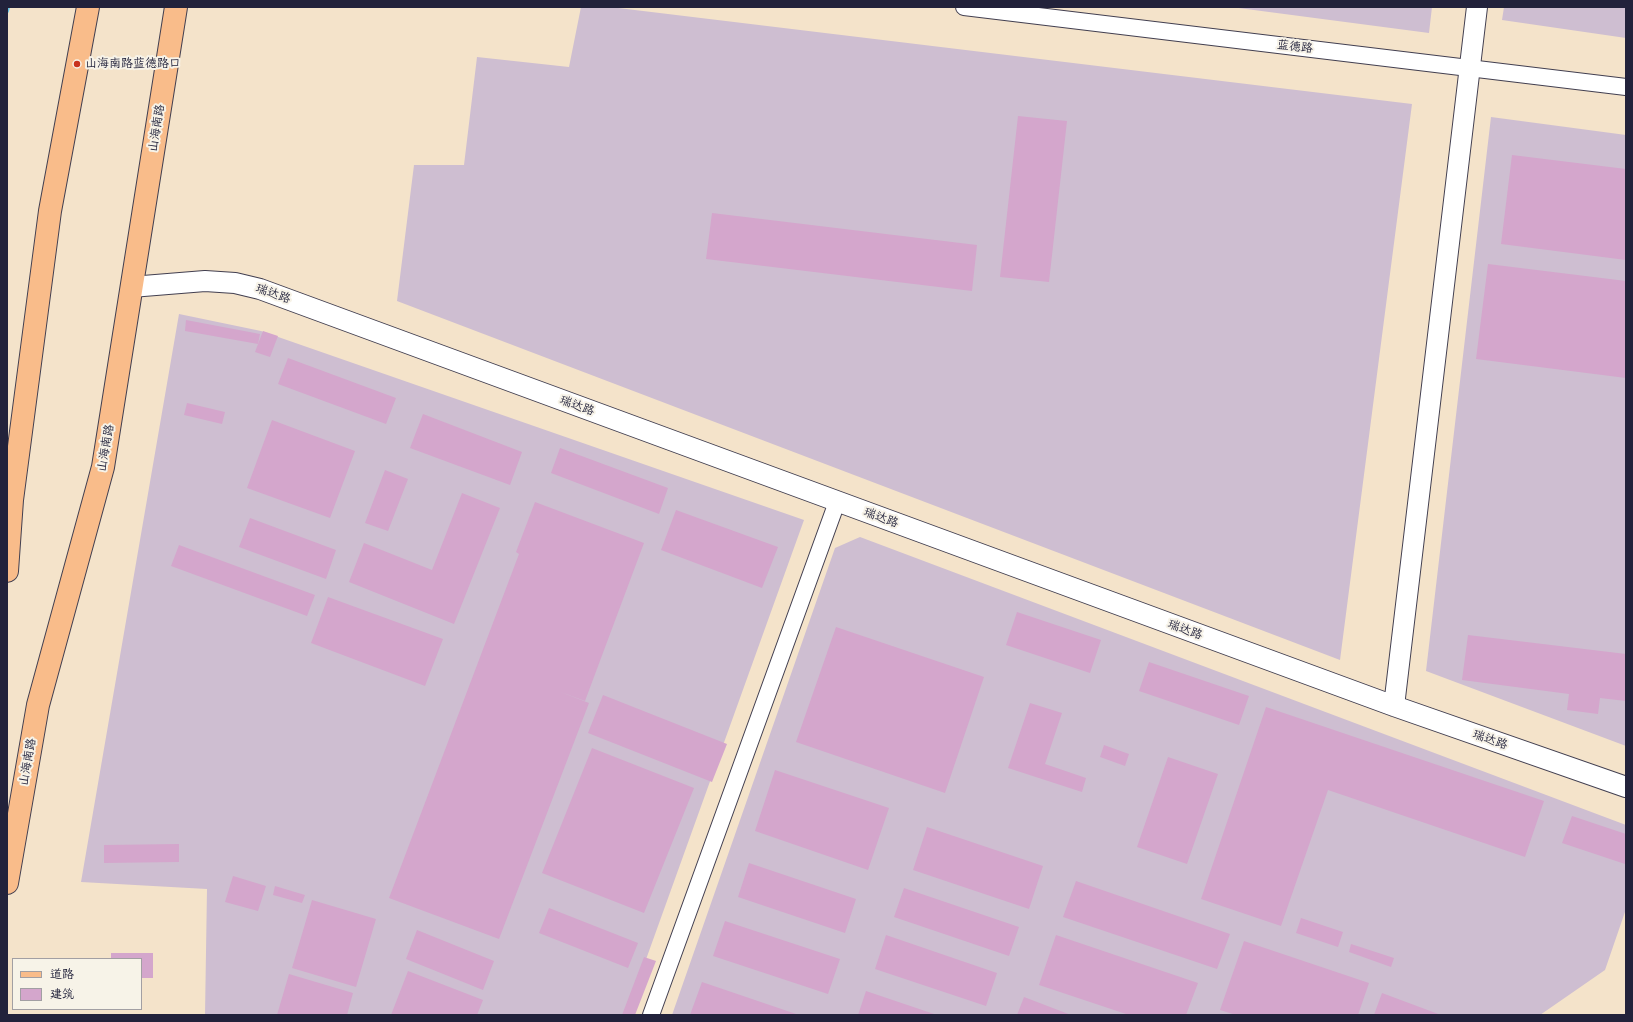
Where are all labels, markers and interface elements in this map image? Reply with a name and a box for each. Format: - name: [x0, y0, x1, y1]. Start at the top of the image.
- street label: 蓝德路: [1276, 38, 1314, 56]
- place label: 山海南路蓝德路口: [85, 57, 181, 71]
- marker: 山海南路蓝德路口: [72, 59, 82, 69]
- street label: 山海南路: [146, 103, 168, 153]
- street label: 瑞达路: [254, 281, 292, 307]
- street label: 瑞达路: [558, 393, 596, 419]
- street label: 山海南路: [95, 423, 117, 473]
- street label: 瑞达路: [862, 505, 900, 531]
- street label: 瑞达路: [1166, 617, 1204, 643]
- street label: 瑞达路: [1471, 727, 1509, 753]
- street label: 山海南路: [17, 737, 39, 787]
- legend: [12, 958, 142, 1010]
- text: 道路: [50, 966, 74, 982]
- text: 建筑: [50, 986, 74, 1002]

